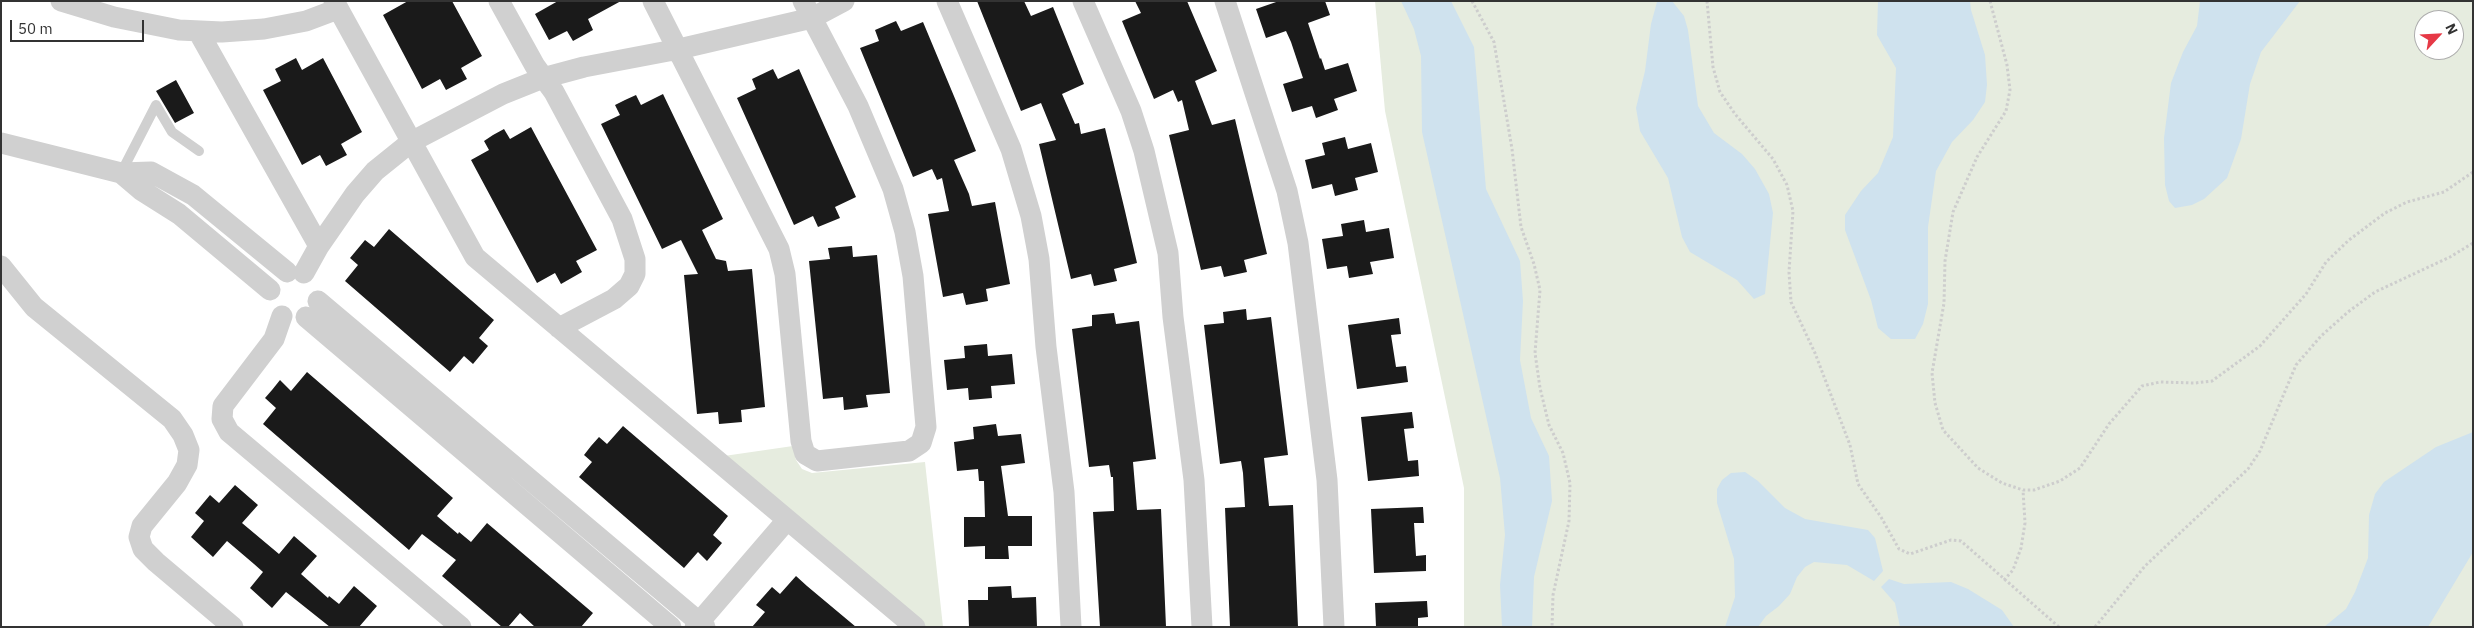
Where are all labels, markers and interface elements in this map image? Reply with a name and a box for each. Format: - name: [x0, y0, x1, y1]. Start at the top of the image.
- scale bar: [12, 10, 146, 42]
- north arrow: [2414, 10, 2464, 60]
- text: 50 m: [18, 19, 53, 38]
- text: N: [2441, 21, 2462, 37]

